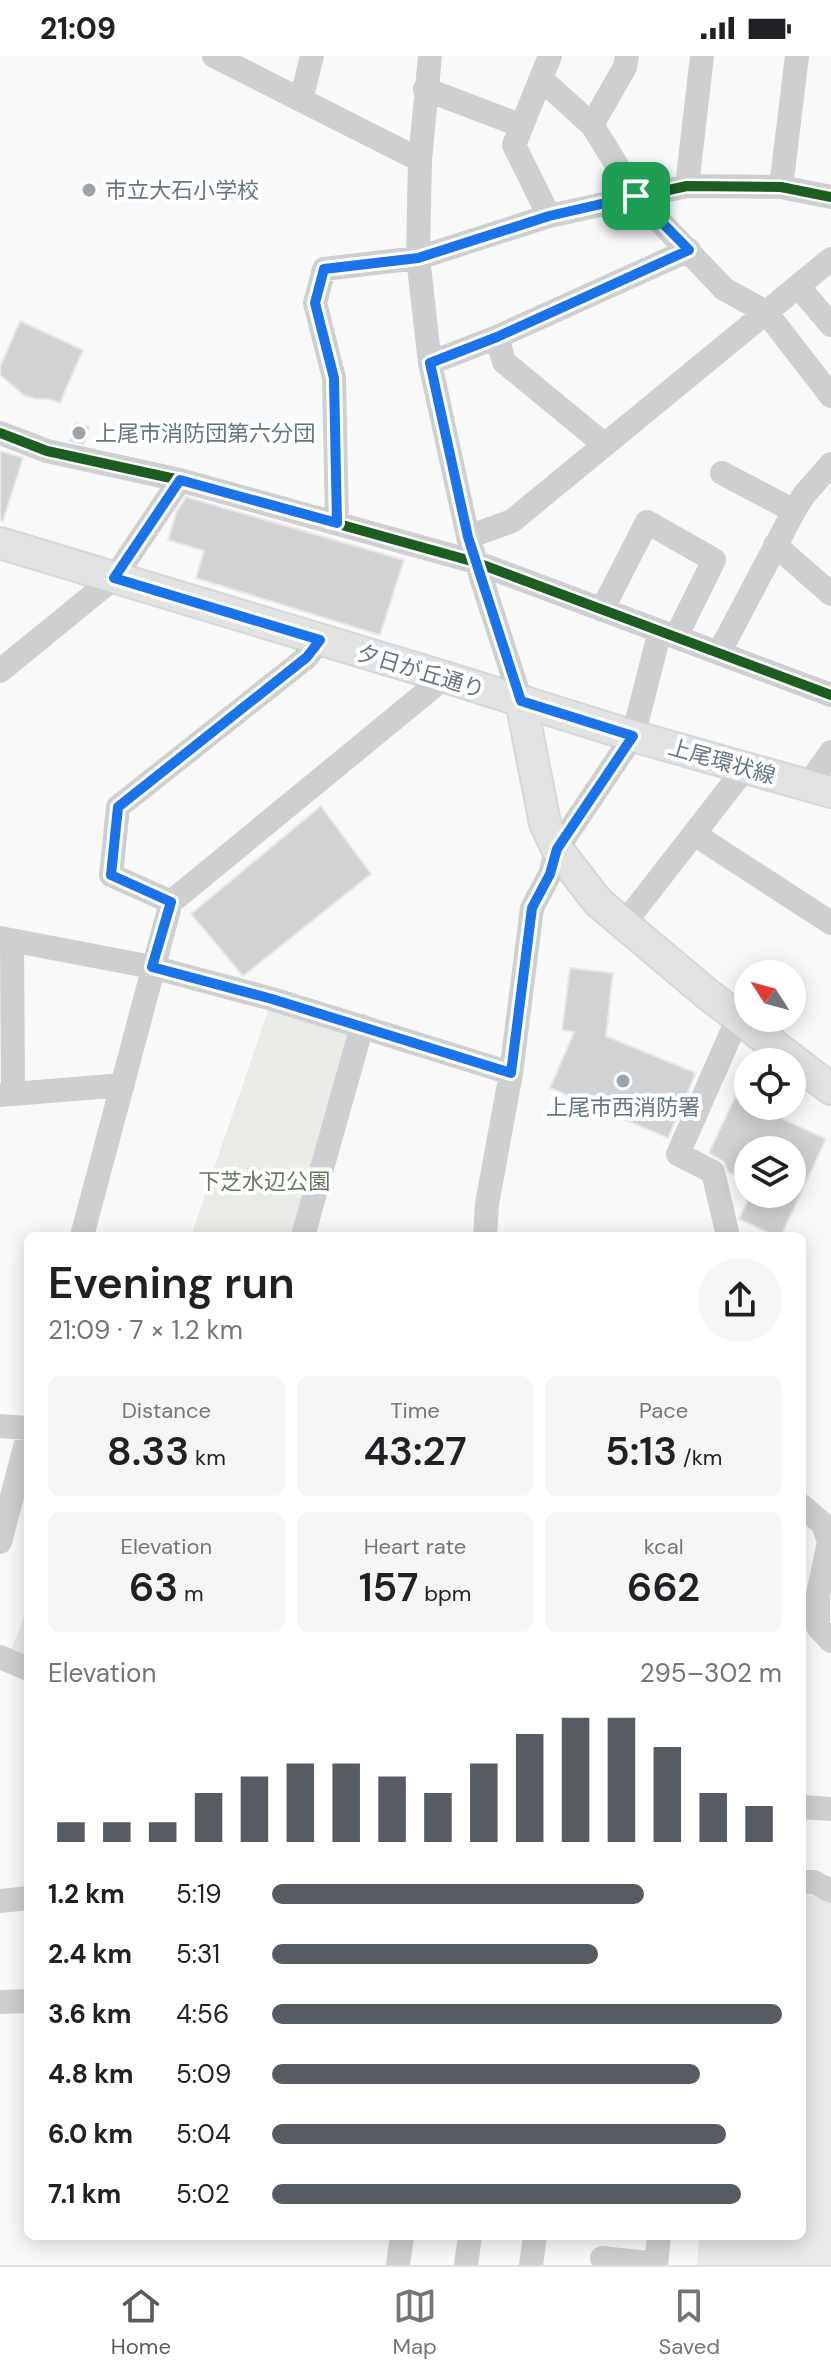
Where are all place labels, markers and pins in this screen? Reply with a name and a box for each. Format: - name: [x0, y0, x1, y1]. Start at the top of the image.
- pin: [602, 162, 670, 230]
- place label: 市立大石小学校: [105, 176, 259, 205]
- marker: 市立大石小学校: [80, 181, 98, 199]
- place label: 上尾市消防団第六分団: [95, 419, 315, 448]
- marker: 上尾市消防団第六分団: [70, 424, 88, 442]
- marker: 上尾市西消防署: [614, 1072, 632, 1090]
- place label: 上尾市西消防署: [546, 1093, 700, 1122]

